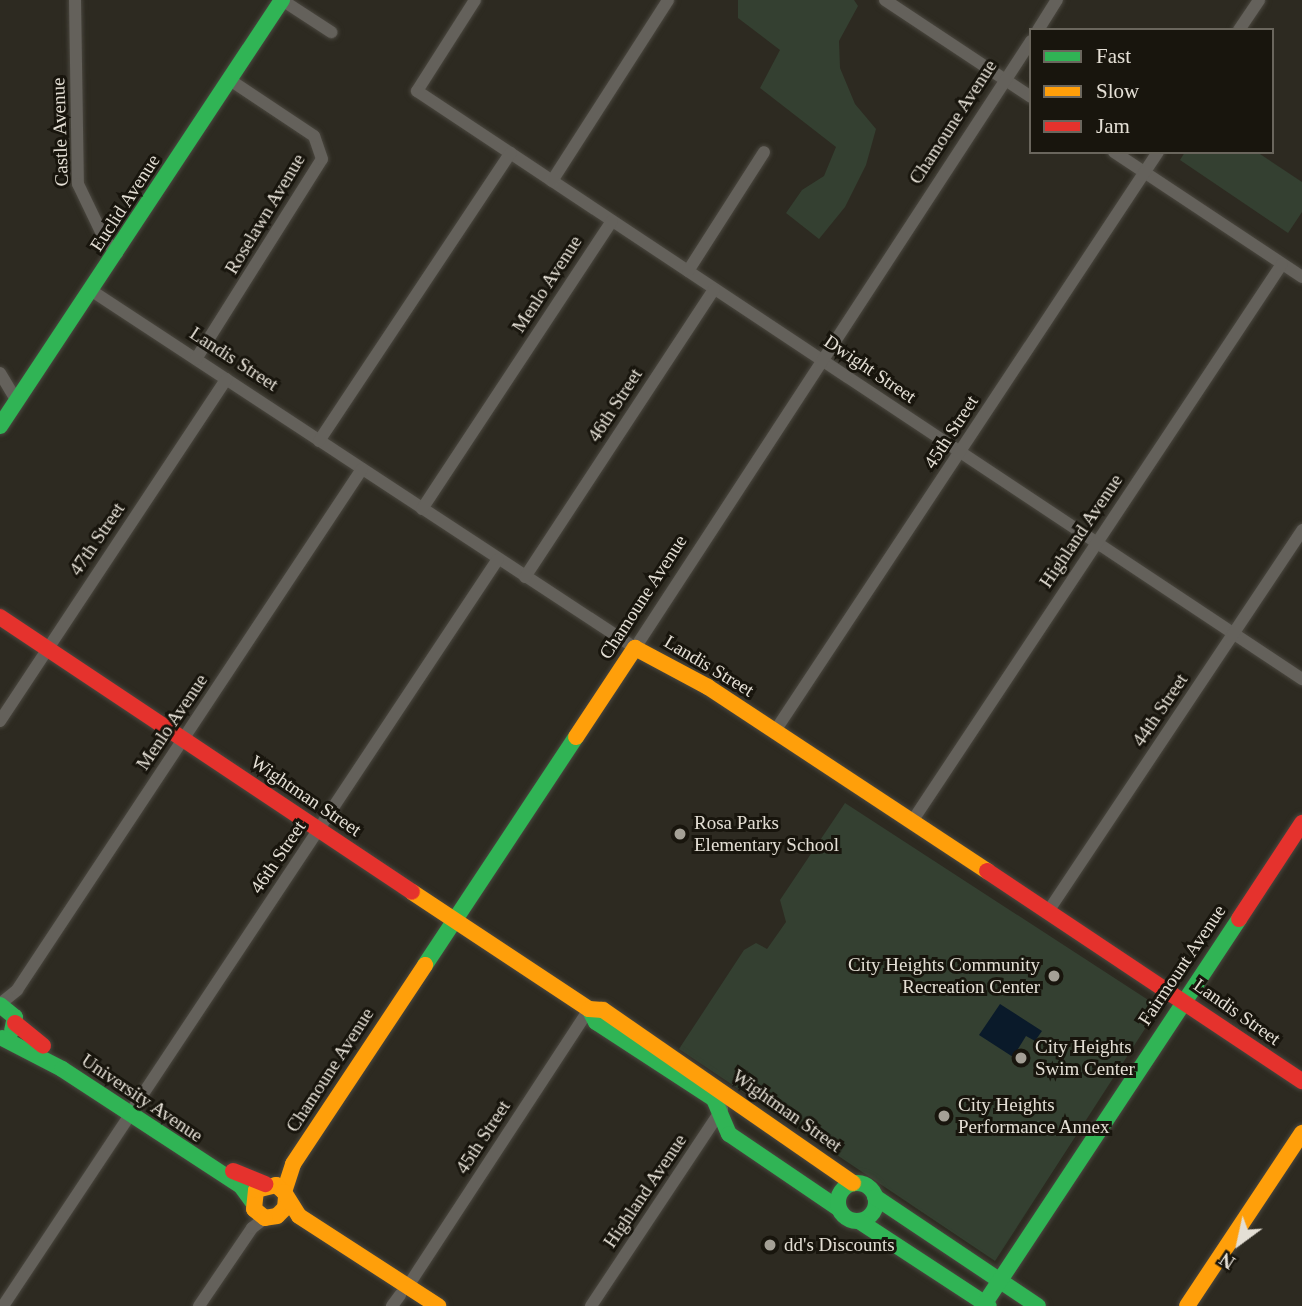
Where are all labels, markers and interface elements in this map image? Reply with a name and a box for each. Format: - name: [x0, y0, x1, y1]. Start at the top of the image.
- legend: [1029, 28, 1274, 154]
- text: Fast: [1096, 44, 1131, 68]
- street label: Chamoune Avenue: [904, 55, 1002, 189]
- street label: Castle Avenue: [47, 77, 73, 187]
- text: Slow: [1096, 79, 1139, 103]
- text: Jam: [1096, 114, 1130, 138]
- street label: Roselawn Avenue: [220, 149, 310, 279]
- street label: Euclid Avenue: [85, 150, 165, 256]
- street label: Menlo Avenue: [507, 231, 587, 337]
- street label: Landis Street: [186, 322, 282, 396]
- street label: Dwight Street: [820, 330, 920, 408]
- street label: 46th Street: [583, 364, 647, 446]
- street label: 45th Street: [919, 391, 983, 473]
- street label: Highland Avenue: [1034, 469, 1128, 593]
- street label: 47th Street: [64, 498, 130, 580]
- street label: Chamoune Avenue: [594, 530, 692, 664]
- street label: Landis Street: [660, 630, 758, 702]
- street label: Menlo Avenue: [131, 669, 213, 775]
- street label: 44th Street: [1127, 669, 1193, 751]
- street label: Wightman Street: [246, 751, 366, 841]
- place label: Rosa Parks Elementary School: [694, 812, 839, 856]
- street label: 46th Street: [245, 816, 311, 898]
- marker: Rosa Parks Elementary School: [672, 826, 688, 842]
- street label: Fairmount Avenue: [1133, 900, 1231, 1030]
- place label: City Heights Community Recreation Center: [848, 954, 1040, 998]
- marker: City Heights Community Recreation Center: [1046, 968, 1062, 984]
- street label: Landis Street: [1189, 974, 1285, 1050]
- street label: Chamoune Avenue: [281, 1003, 379, 1137]
- place label: City Heights Swim Center: [1035, 1036, 1135, 1080]
- street label: University Avenue: [76, 1049, 208, 1147]
- marker: City Heights Swim Center: [1013, 1050, 1029, 1066]
- street label: Wightman Street: [728, 1065, 846, 1157]
- place label: City Heights Performance Annex: [958, 1094, 1110, 1138]
- street label: 45th Street: [451, 1096, 515, 1178]
- marker: City Heights Performance Annex: [936, 1108, 952, 1124]
- street label: Highland Avenue: [598, 1129, 692, 1253]
- north arrow: [1204, 1208, 1274, 1278]
- place label: dd's Discounts: [784, 1234, 895, 1256]
- marker: dd's Discounts: [762, 1237, 778, 1253]
- text: N: [1216, 1248, 1239, 1274]

